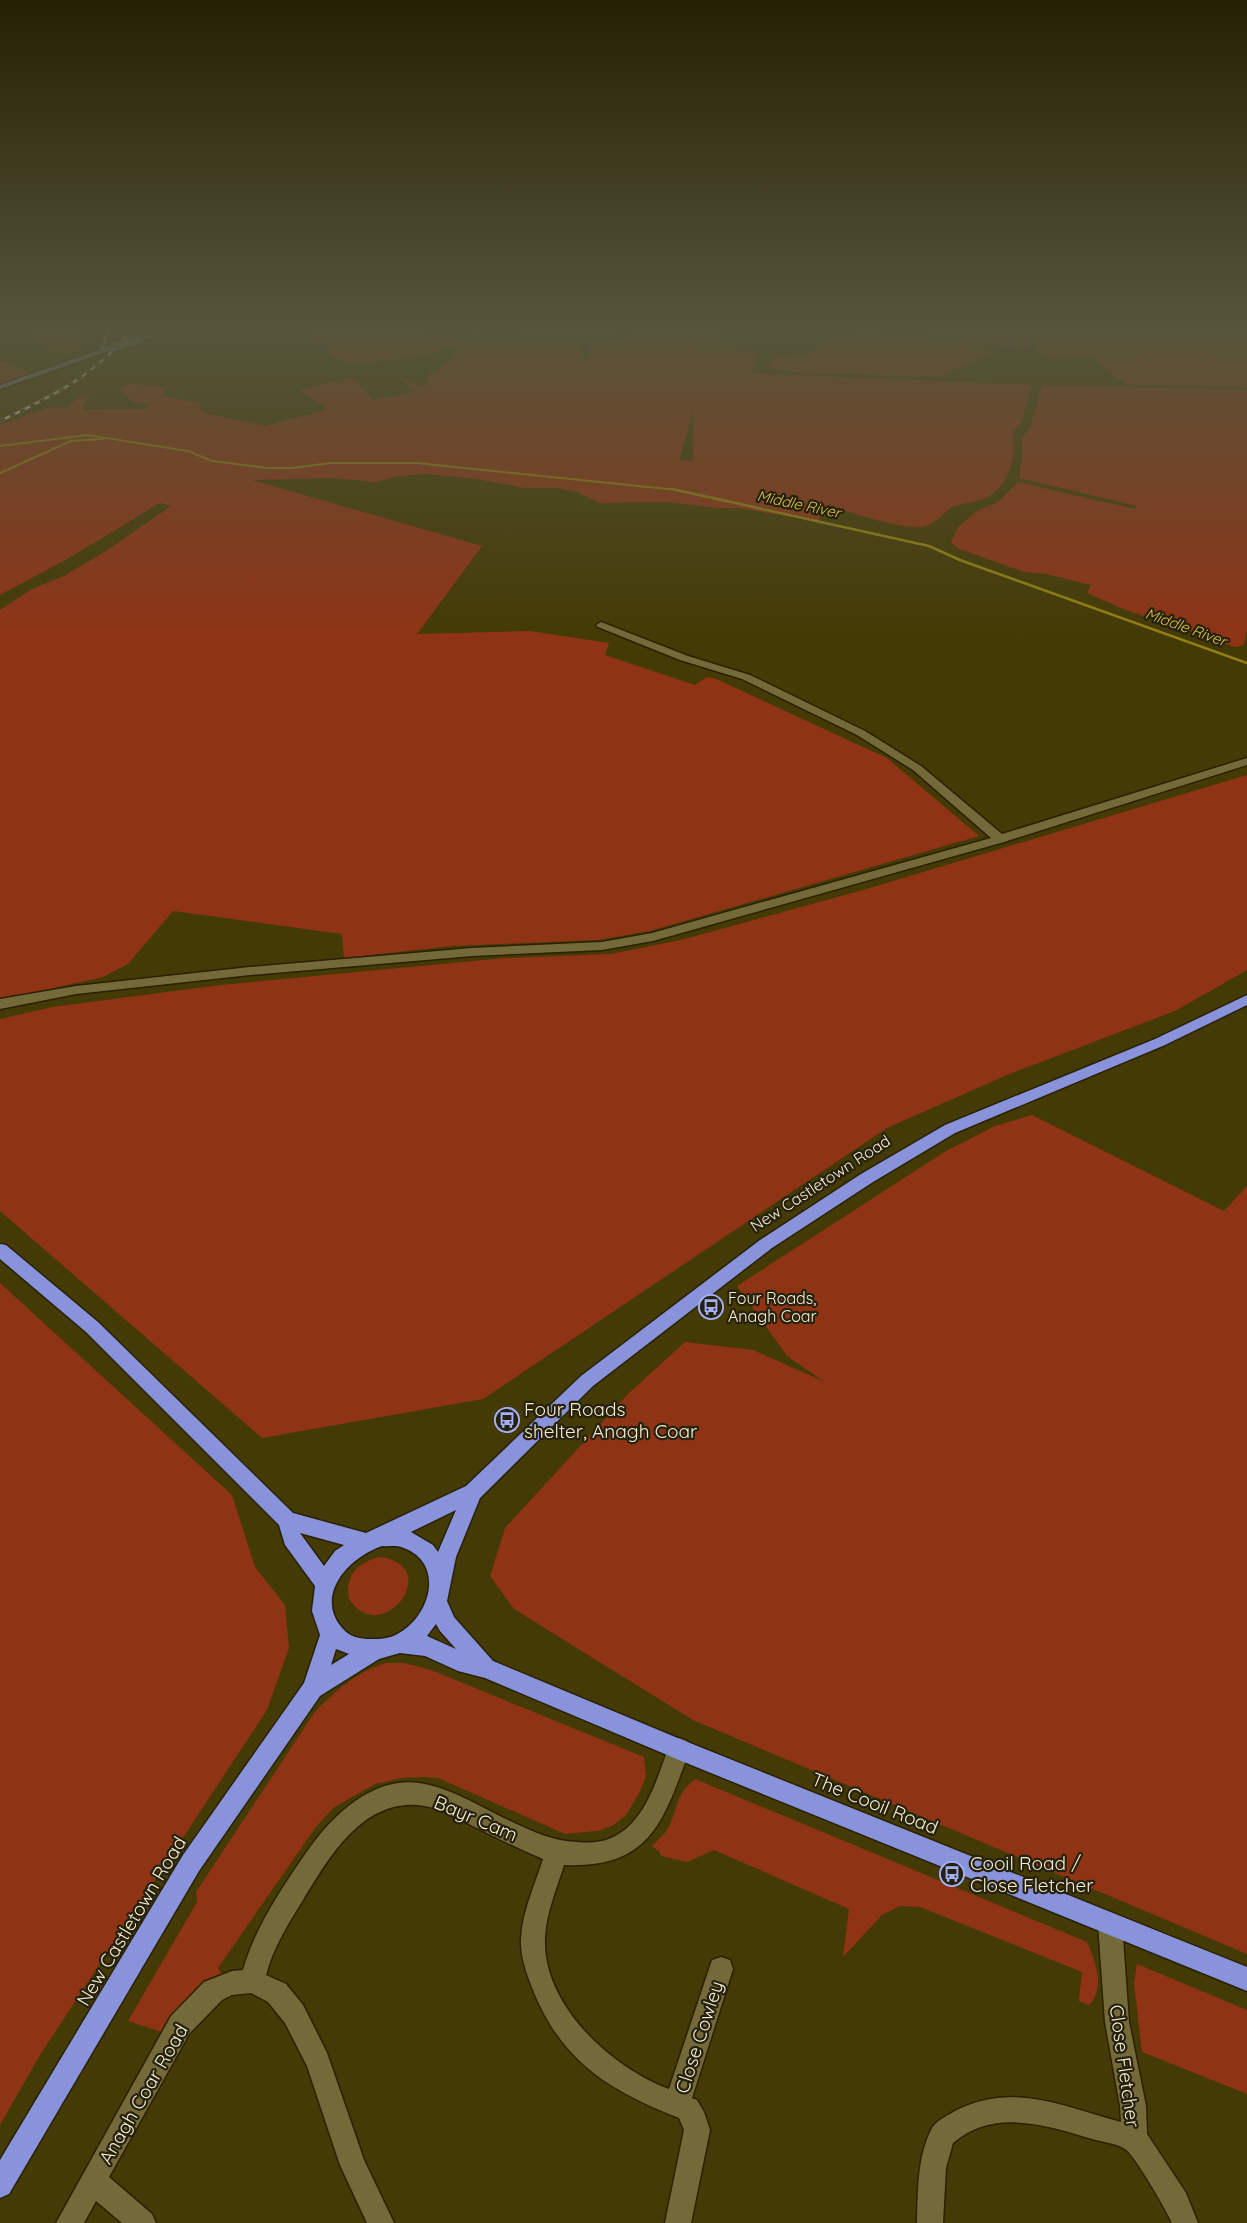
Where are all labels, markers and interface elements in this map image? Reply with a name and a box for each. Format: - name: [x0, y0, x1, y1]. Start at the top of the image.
- water label: Middle River: [755, 486, 845, 523]
- water label: Middle River: [1143, 604, 1231, 651]
- street label: New Castletown Road: [746, 1130, 894, 1236]
- place label: Four Roads, Anagh Coar: [728, 1288, 817, 1326]
- bus stop icon: Four Roads, Anagh Coar: [698, 1294, 724, 1320]
- place label: Four Roads shelter, Anagh Coar: [524, 1397, 698, 1443]
- bus stop icon: Four Roads shelter, Anagh Coar: [494, 1407, 520, 1433]
- street label: The Cooil Road: [808, 1767, 942, 1839]
- street label: Bayr Cam: [431, 1790, 521, 1846]
- street label: New Castletown Road: [71, 1832, 191, 2010]
- place label: Cooil Road / Close Fletcher: [970, 1851, 1094, 1897]
- bus stop icon: Cooil Road / Close Fletcher: [939, 1861, 965, 1887]
- street label: Close Cowley: [670, 1978, 728, 2096]
- street label: Close Fletcher: [1105, 2003, 1146, 2130]
- street label: Anagh Coar Road: [93, 2020, 193, 2168]

